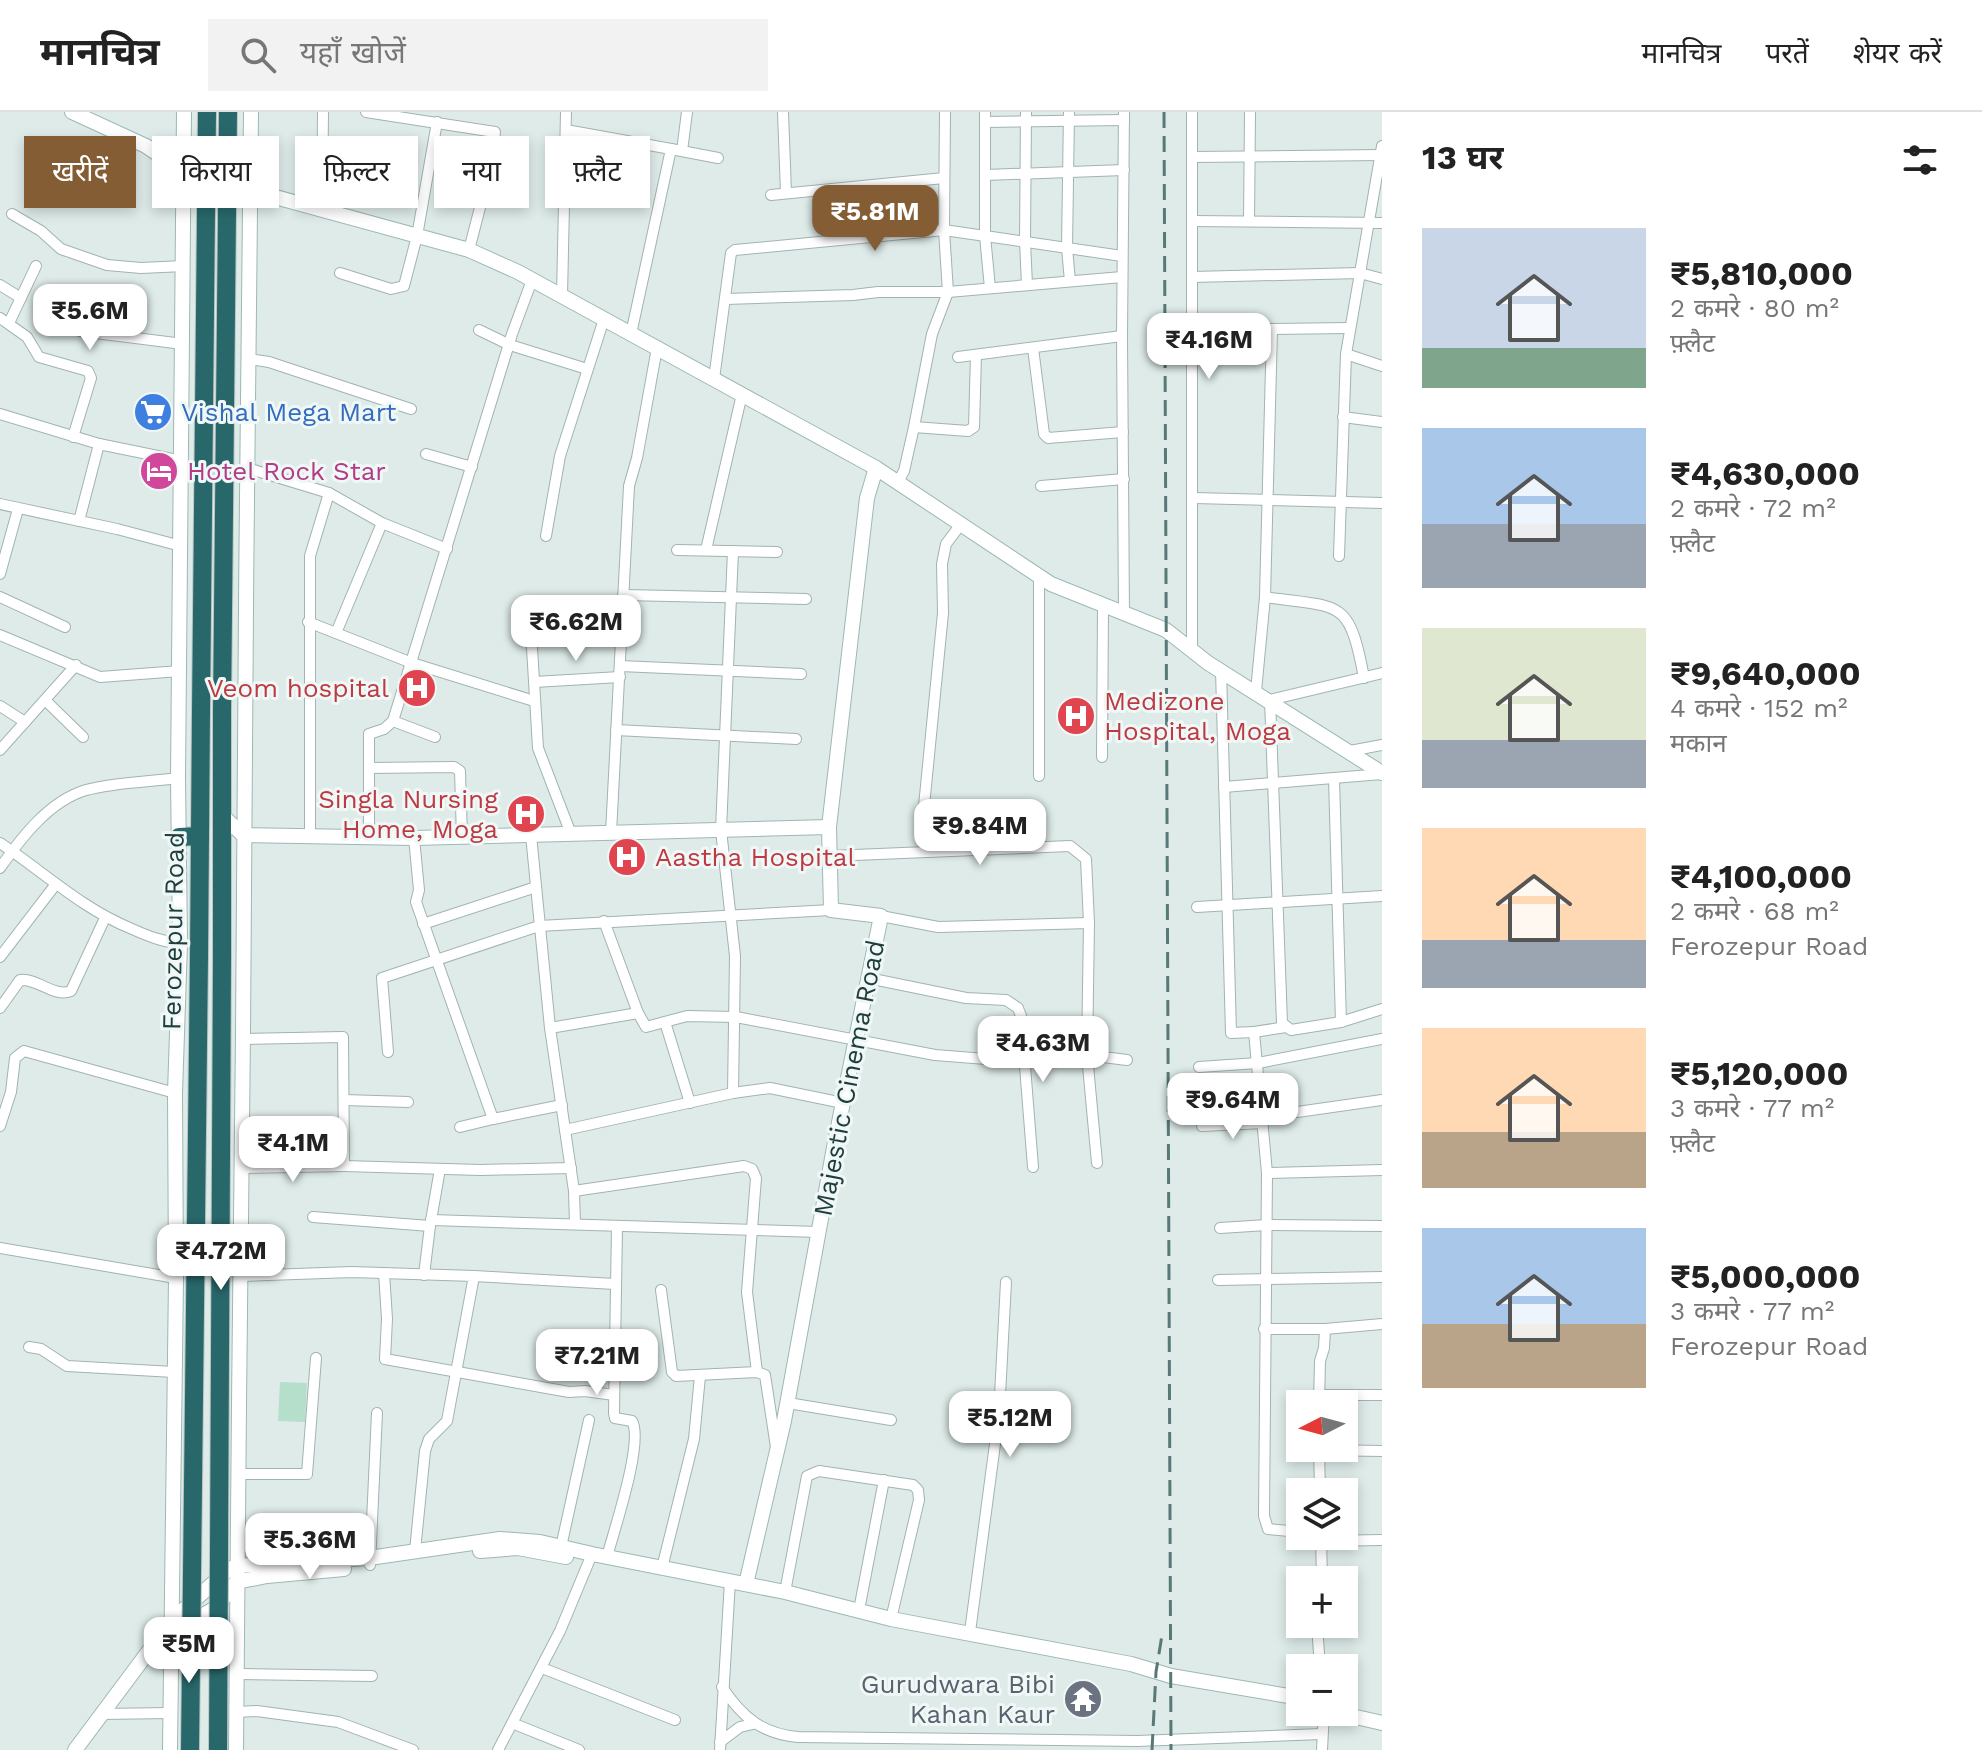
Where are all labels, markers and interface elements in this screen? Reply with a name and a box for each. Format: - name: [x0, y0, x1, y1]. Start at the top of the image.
- search box: [208, 19, 768, 91]
- text: मानचित्र: [40, 30, 160, 74]
- icon: search: [236, 33, 280, 77]
- text: यहाँ खोजें: [300, 35, 406, 70]
- text: मानचित्र: [1641, 37, 1721, 70]
- text: परतें: [1765, 37, 1809, 70]
- text: शेयर करें: [1853, 37, 1942, 70]
- chip: खरीदें: [24, 136, 136, 208]
- chip: किराया: [152, 136, 279, 208]
- chip: फ़िल्टर: [295, 136, 418, 208]
- chip: नया: [434, 136, 529, 208]
- chip: फ़्लैट: [545, 136, 650, 208]
- text: 13 घर: [1422, 137, 1504, 177]
- icon: filters: [1898, 138, 1942, 182]
- pin: ₹5.81M: [810, 185, 940, 253]
- text: ₹5.81M: [830, 196, 920, 226]
- text: ₹5,810,000: [1670, 253, 1853, 293]
- icon: home: [1486, 260, 1582, 356]
- pin: ₹5.6M: [34, 284, 146, 352]
- text: 2 कमरे · 80 m²: [1670, 293, 1839, 323]
- text: ₹5.6M: [51, 295, 129, 325]
- pin: ₹4.16M: [1144, 313, 1274, 381]
- text: ₹4.16M: [1165, 324, 1253, 354]
- text: फ़्लैट: [1670, 328, 1715, 358]
- supermarket icon: Vishal Mega Mart: [132, 391, 174, 433]
- place label: Vishal Mega Mart: [181, 397, 397, 427]
- hotel icon: Hotel Rock Star: [138, 450, 180, 492]
- text: ₹4,630,000: [1670, 453, 1860, 493]
- place label: Hotel Rock Star: [187, 456, 386, 486]
- icon: home: [1486, 460, 1582, 556]
- text: 2 कमरे · 72 m²: [1670, 493, 1836, 523]
- text: फ़्लैट: [1670, 528, 1715, 558]
- pin: ₹6.62M: [511, 595, 641, 663]
- text: ₹6.62M: [529, 606, 623, 636]
- text: ₹9,640,000: [1670, 653, 1861, 693]
- icon: home: [1486, 660, 1582, 756]
- hospital icon: Veom hospital: [396, 667, 438, 709]
- place label: Veom hospital: [207, 673, 389, 703]
- place label: Medizone Hospital, Moga: [1104, 686, 1291, 746]
- text: 4 कमरे · 152 m²: [1670, 693, 1848, 723]
- hospital icon: Medizone Hospital, Moga: [1055, 695, 1097, 737]
- text: मकान: [1670, 728, 1727, 758]
- place label: Singla Nursing Home, Moga: [318, 784, 498, 844]
- hospital icon: Singla Nursing Home, Moga: [505, 793, 547, 835]
- pin: ₹9.84M: [915, 799, 1045, 867]
- text: ₹9.84M: [932, 810, 1028, 840]
- street label: Ferozepur Road: [156, 832, 190, 1030]
- hospital icon: Aastha Hospital: [606, 836, 648, 878]
- place label: Aastha Hospital: [655, 842, 856, 872]
- text: ₹4,100,000: [1670, 856, 1852, 896]
- icon: home: [1486, 860, 1582, 956]
- text: 2 कमरे · 68 m²: [1670, 896, 1839, 926]
- text: Ferozepur Road: [1670, 931, 1868, 961]
- street label: Majestic Cinema Road: [807, 937, 891, 1219]
- pin: ₹4.63M: [978, 1016, 1108, 1084]
- text: ₹4.63M: [996, 1027, 1090, 1057]
- text: ₹5,120,000: [1670, 1053, 1848, 1093]
- icon: home: [1486, 1060, 1582, 1156]
- pin: ₹9.64M: [1168, 1073, 1298, 1141]
- text: ₹9.64M: [1185, 1084, 1281, 1114]
- text: 3 कमरे · 77 m²: [1670, 1093, 1834, 1123]
- pin: ₹4.1M: [237, 1116, 349, 1184]
- text: ₹4.1M: [257, 1127, 329, 1157]
- text: फ़्लैट: [1670, 1128, 1715, 1158]
- pin: ₹4.72M: [156, 1224, 286, 1292]
- text: ₹4.72M: [175, 1235, 267, 1265]
- text: ₹5,000,000: [1670, 1256, 1860, 1296]
- icon: home: [1486, 1260, 1582, 1356]
- text: 3 कमरे · 77 m²: [1670, 1296, 1834, 1326]
- pin: ₹7.21M: [532, 1329, 662, 1397]
- text: Ferozepur Road: [1670, 1331, 1868, 1361]
- text: ₹7.21M: [554, 1340, 640, 1370]
- north arrow: [1286, 1390, 1358, 1462]
- map controls: [1286, 1390, 1358, 1726]
- pin: ₹5.12M: [945, 1391, 1075, 1459]
- text: ₹5.12M: [967, 1402, 1053, 1432]
- button: layers: [1286, 1478, 1358, 1550]
- pin: ₹5.36M: [245, 1513, 375, 1581]
- text: ₹5.36M: [263, 1524, 357, 1554]
- button: +: [1286, 1566, 1358, 1638]
- pin: ₹5M: [150, 1617, 228, 1685]
- text: ₹5M: [162, 1628, 216, 1658]
- button: −: [1286, 1654, 1358, 1726]
- place label: Gurudwara Bibi Kahan Kaur: [861, 1669, 1055, 1729]
- temple icon: Gurudwara Bibi Kahan Kaur: [1062, 1678, 1104, 1720]

